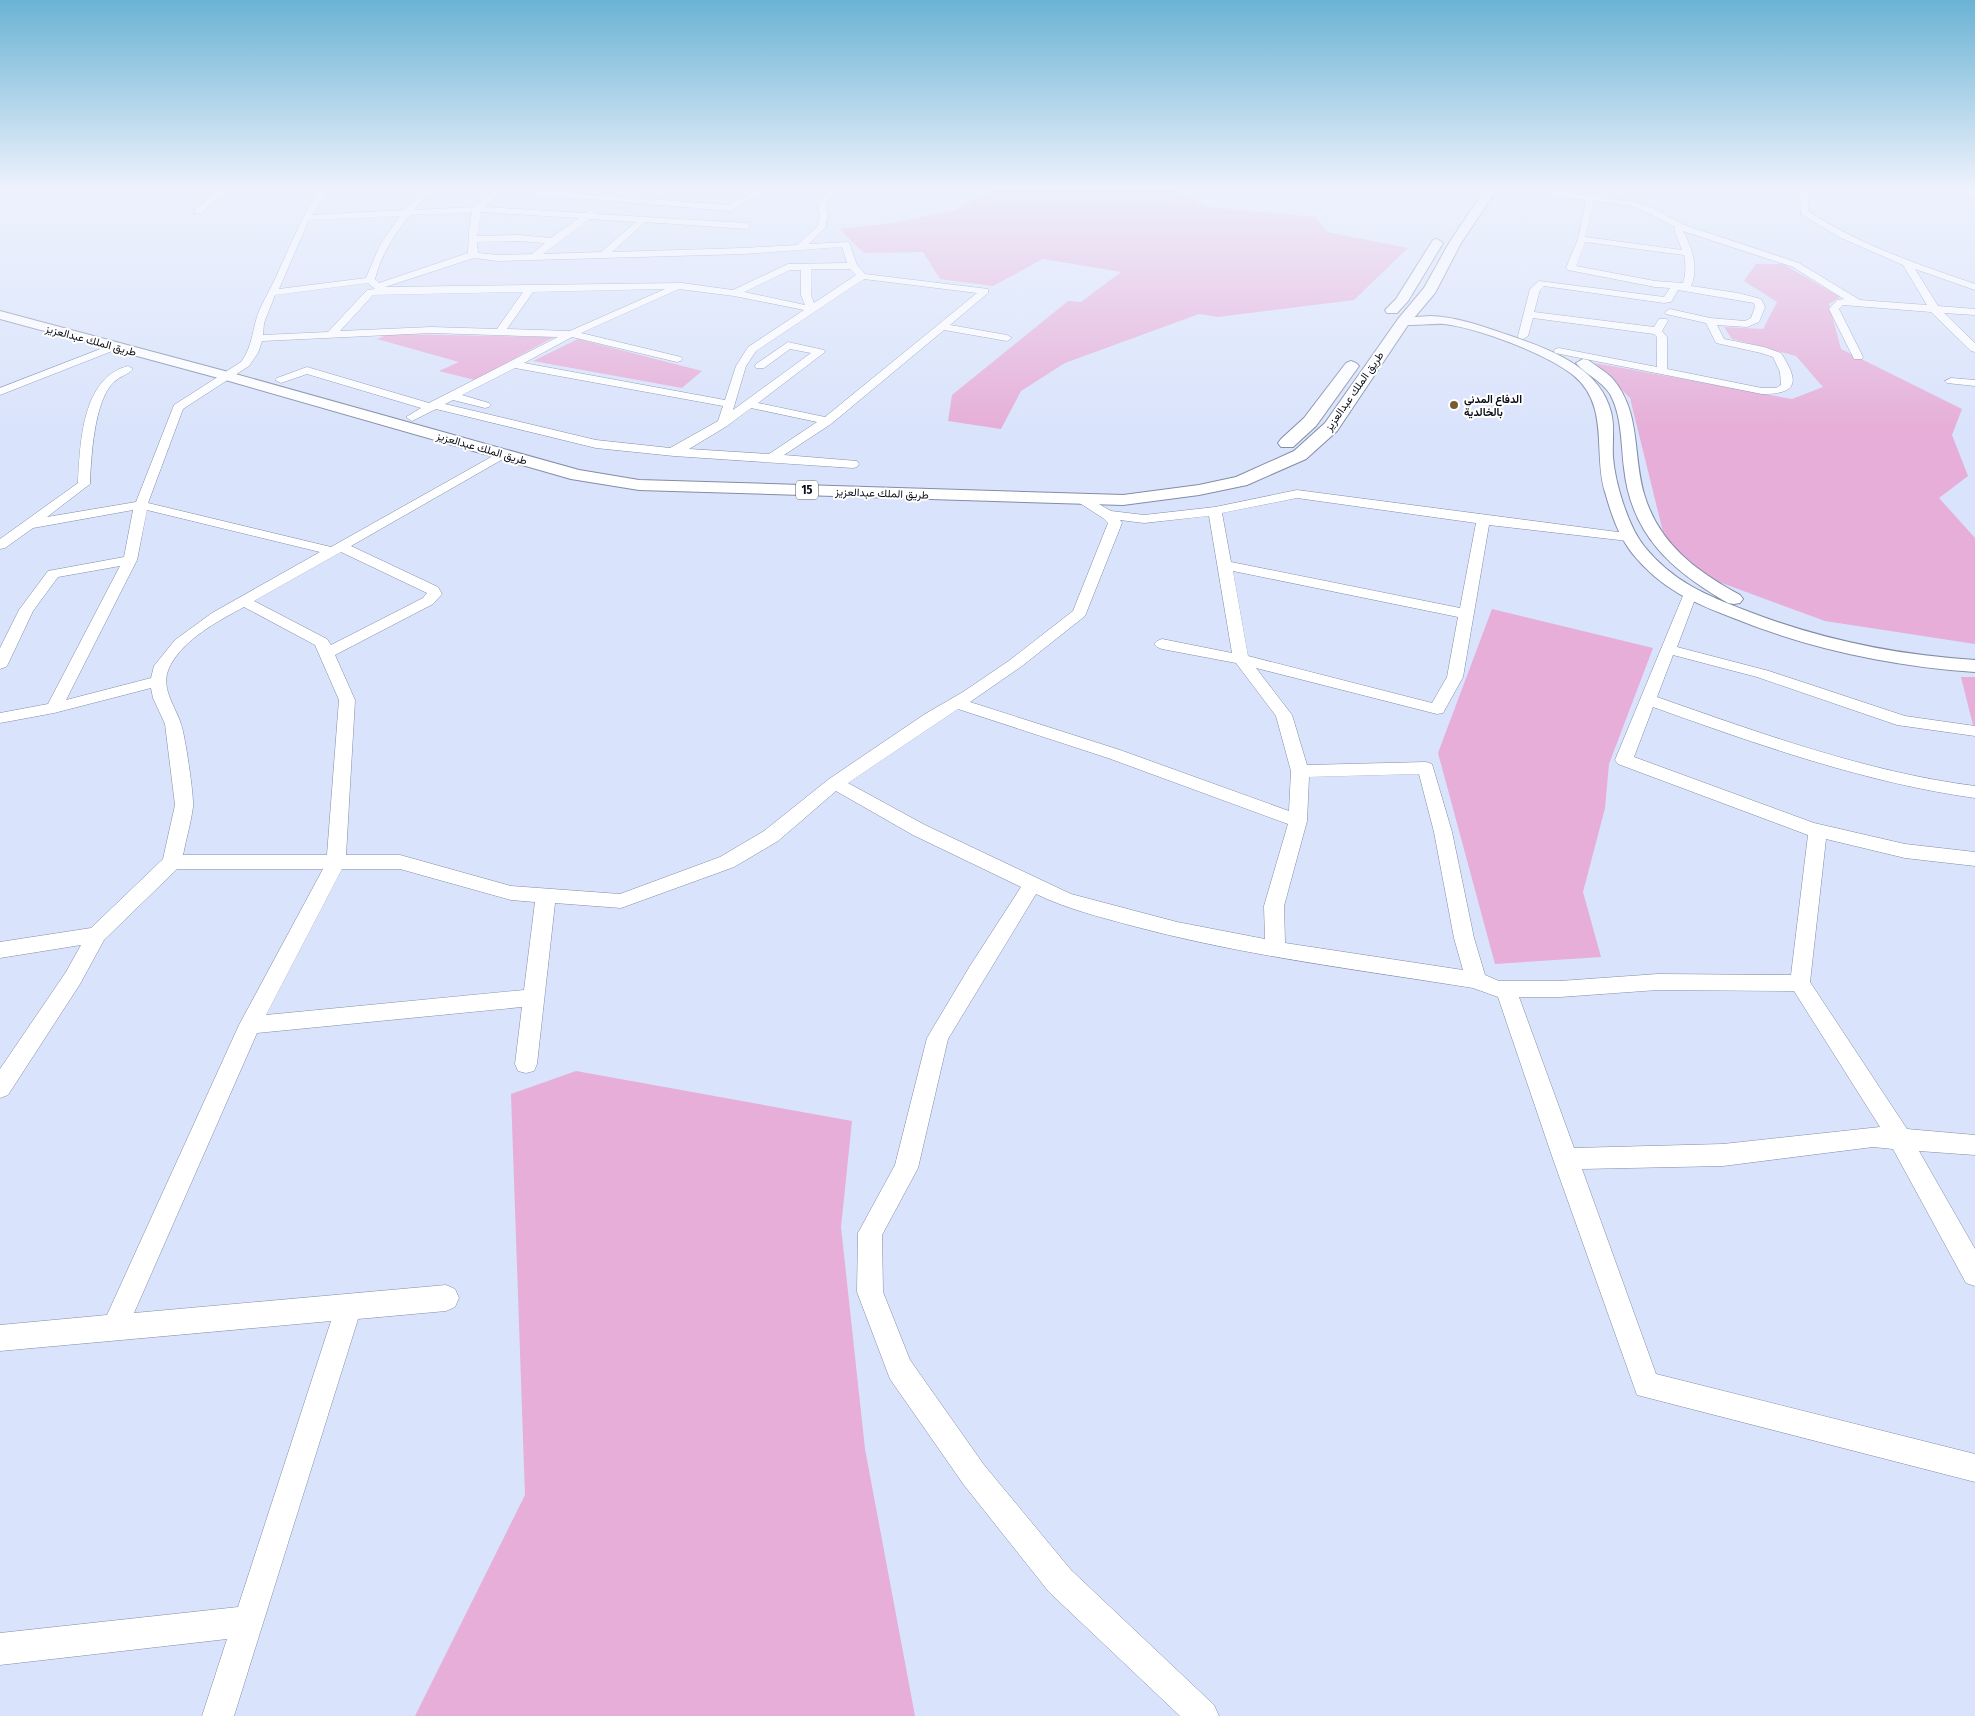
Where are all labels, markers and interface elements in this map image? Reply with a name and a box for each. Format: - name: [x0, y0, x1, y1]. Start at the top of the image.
- street label: طريق الملك عبدالعزيز: [43, 322, 138, 359]
- street label: طريق الملك عبدالعزيز: [1322, 349, 1387, 434]
- place label: الدفاع المدني بالخالدية: [1464, 393, 1522, 419]
- marker: الدفاع المدني بالخالدية: [1448, 399, 1460, 411]
- street label: طريق الملك عبدالعزيز: [434, 429, 529, 468]
- road number: 15: [796, 480, 818, 500]
- street label: طريق الملك عبدالعزيز: [834, 485, 929, 502]

